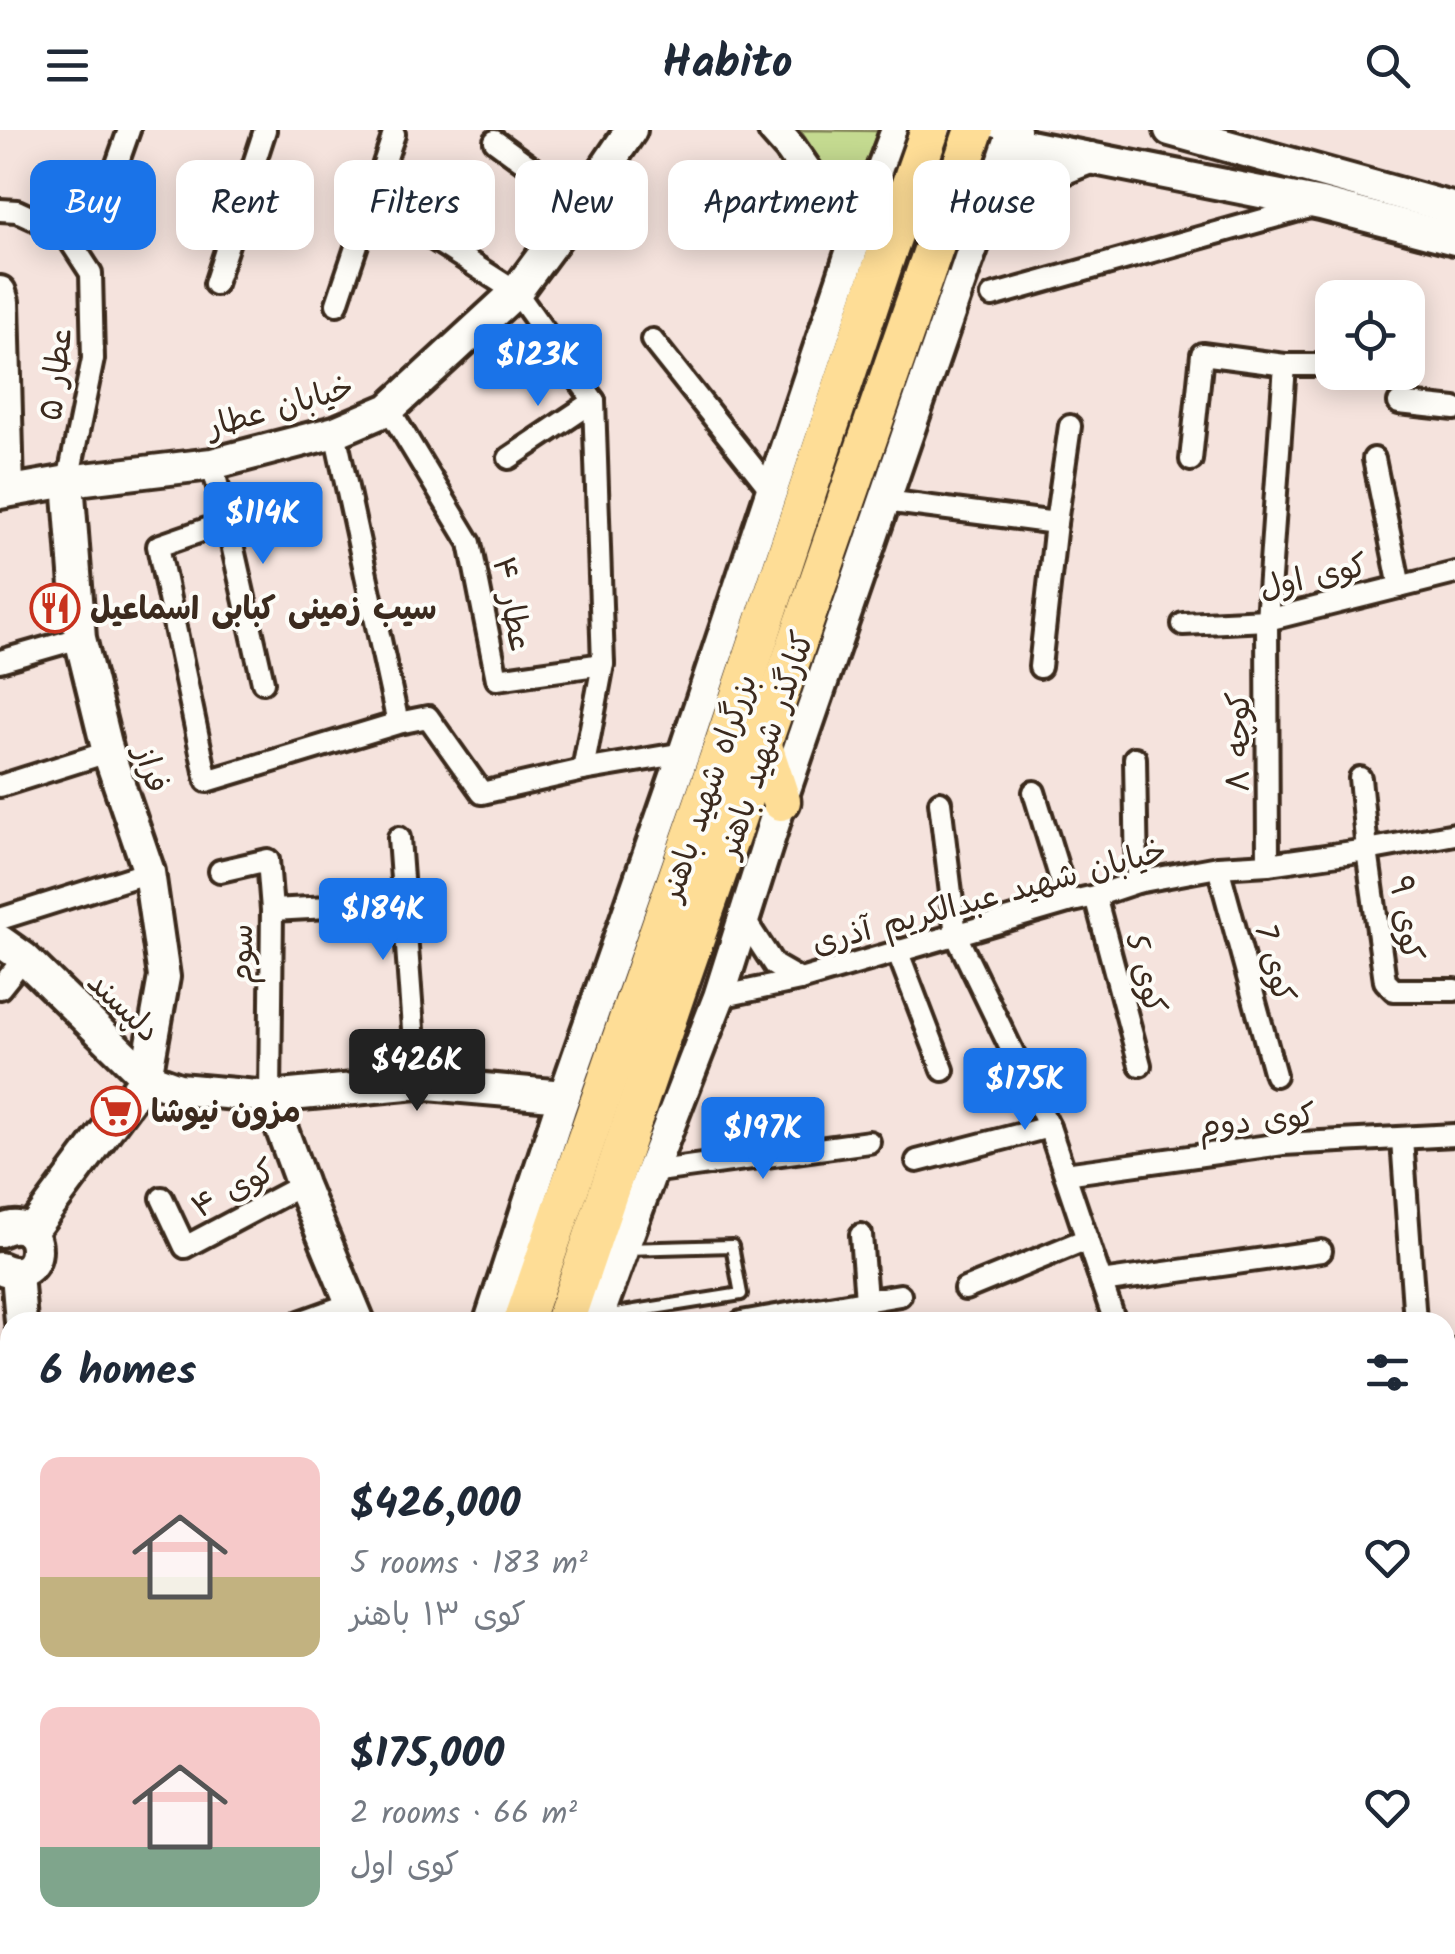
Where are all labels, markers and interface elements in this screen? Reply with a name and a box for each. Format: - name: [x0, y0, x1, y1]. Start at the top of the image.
- text: Habito: [662, 29, 793, 101]
- icon: menu: [40, 38, 95, 93]
- icon: search: [1360, 38, 1415, 93]
- chip: Buy: [30, 160, 156, 250]
- chip: Rent: [176, 160, 314, 250]
- chip: Filters: [334, 160, 495, 250]
- chip: New: [515, 160, 648, 250]
- chip: Apartment: [668, 160, 893, 250]
- chip: House: [913, 160, 1070, 250]
- map controls: [1315, 280, 1425, 390]
- button: locate: [1315, 280, 1425, 390]
- pin: $123K: [468, 324, 608, 409]
- street label: عطار ۵: [26, 325, 89, 424]
- text: $123K: [496, 331, 580, 382]
- street label: خیابان عطار: [198, 363, 360, 455]
- pin: $114K: [193, 482, 333, 567]
- text: $114K: [226, 489, 300, 540]
- street label: کوی اول: [1255, 541, 1373, 616]
- street label: عطار ۴: [476, 553, 545, 656]
- restaurant icon: سیب زمینی کبابی اسماعیل: [29, 582, 81, 634]
- place label: سیب زمینی کبابی اسماعیل: [90, 585, 437, 636]
- street label: کنارگذر شهید باهنر: [704, 625, 830, 868]
- street label: بزرگراه شهید باهنر: [647, 668, 773, 911]
- street label: کوچه ۸: [1215, 692, 1266, 792]
- street label: فراز: [117, 737, 181, 800]
- street label: خیابان شهید عبدالکریم آذری: [807, 826, 1173, 970]
- street label: کوی ۹: [1373, 872, 1436, 964]
- pin: $184K: [313, 878, 453, 963]
- text: $184K: [341, 885, 425, 936]
- street label: کوی 7: [1238, 918, 1308, 1009]
- street label: سوم: [218, 924, 269, 984]
- street label: کوی 5: [1108, 927, 1179, 1020]
- street label: دلپسند: [74, 960, 171, 1056]
- pin: $426K: [347, 1029, 487, 1114]
- text: $426K: [371, 1036, 463, 1087]
- pin: $175K: [955, 1048, 1095, 1133]
- text: $175K: [985, 1055, 1065, 1106]
- supermarket icon: مزون نیوشا: [90, 1085, 142, 1137]
- place label: مزون نیوشا: [151, 1088, 300, 1139]
- street label: کوی دوم: [1196, 1091, 1318, 1154]
- pin: $197K: [693, 1097, 833, 1182]
- text: $197K: [723, 1104, 803, 1155]
- street label: کوی ۴: [183, 1147, 286, 1234]
- text: 6 homes: [40, 1339, 196, 1406]
- icon: filters: [1360, 1345, 1415, 1400]
- text: $426,000: [350, 1472, 521, 1539]
- icon: home: [120, 1497, 240, 1617]
- icon: heart: [1360, 1530, 1415, 1585]
- text: 5 rooms · 183 m²: [350, 1539, 588, 1590]
- text: کوی ۱۳ باهنر: [350, 1591, 526, 1642]
- text: $175,000: [350, 1722, 504, 1789]
- icon: home: [120, 1747, 240, 1867]
- icon: heart: [1360, 1780, 1415, 1835]
- text: 2 rooms · 66 m²: [350, 1789, 577, 1840]
- text: کوی اول: [350, 1841, 459, 1892]

